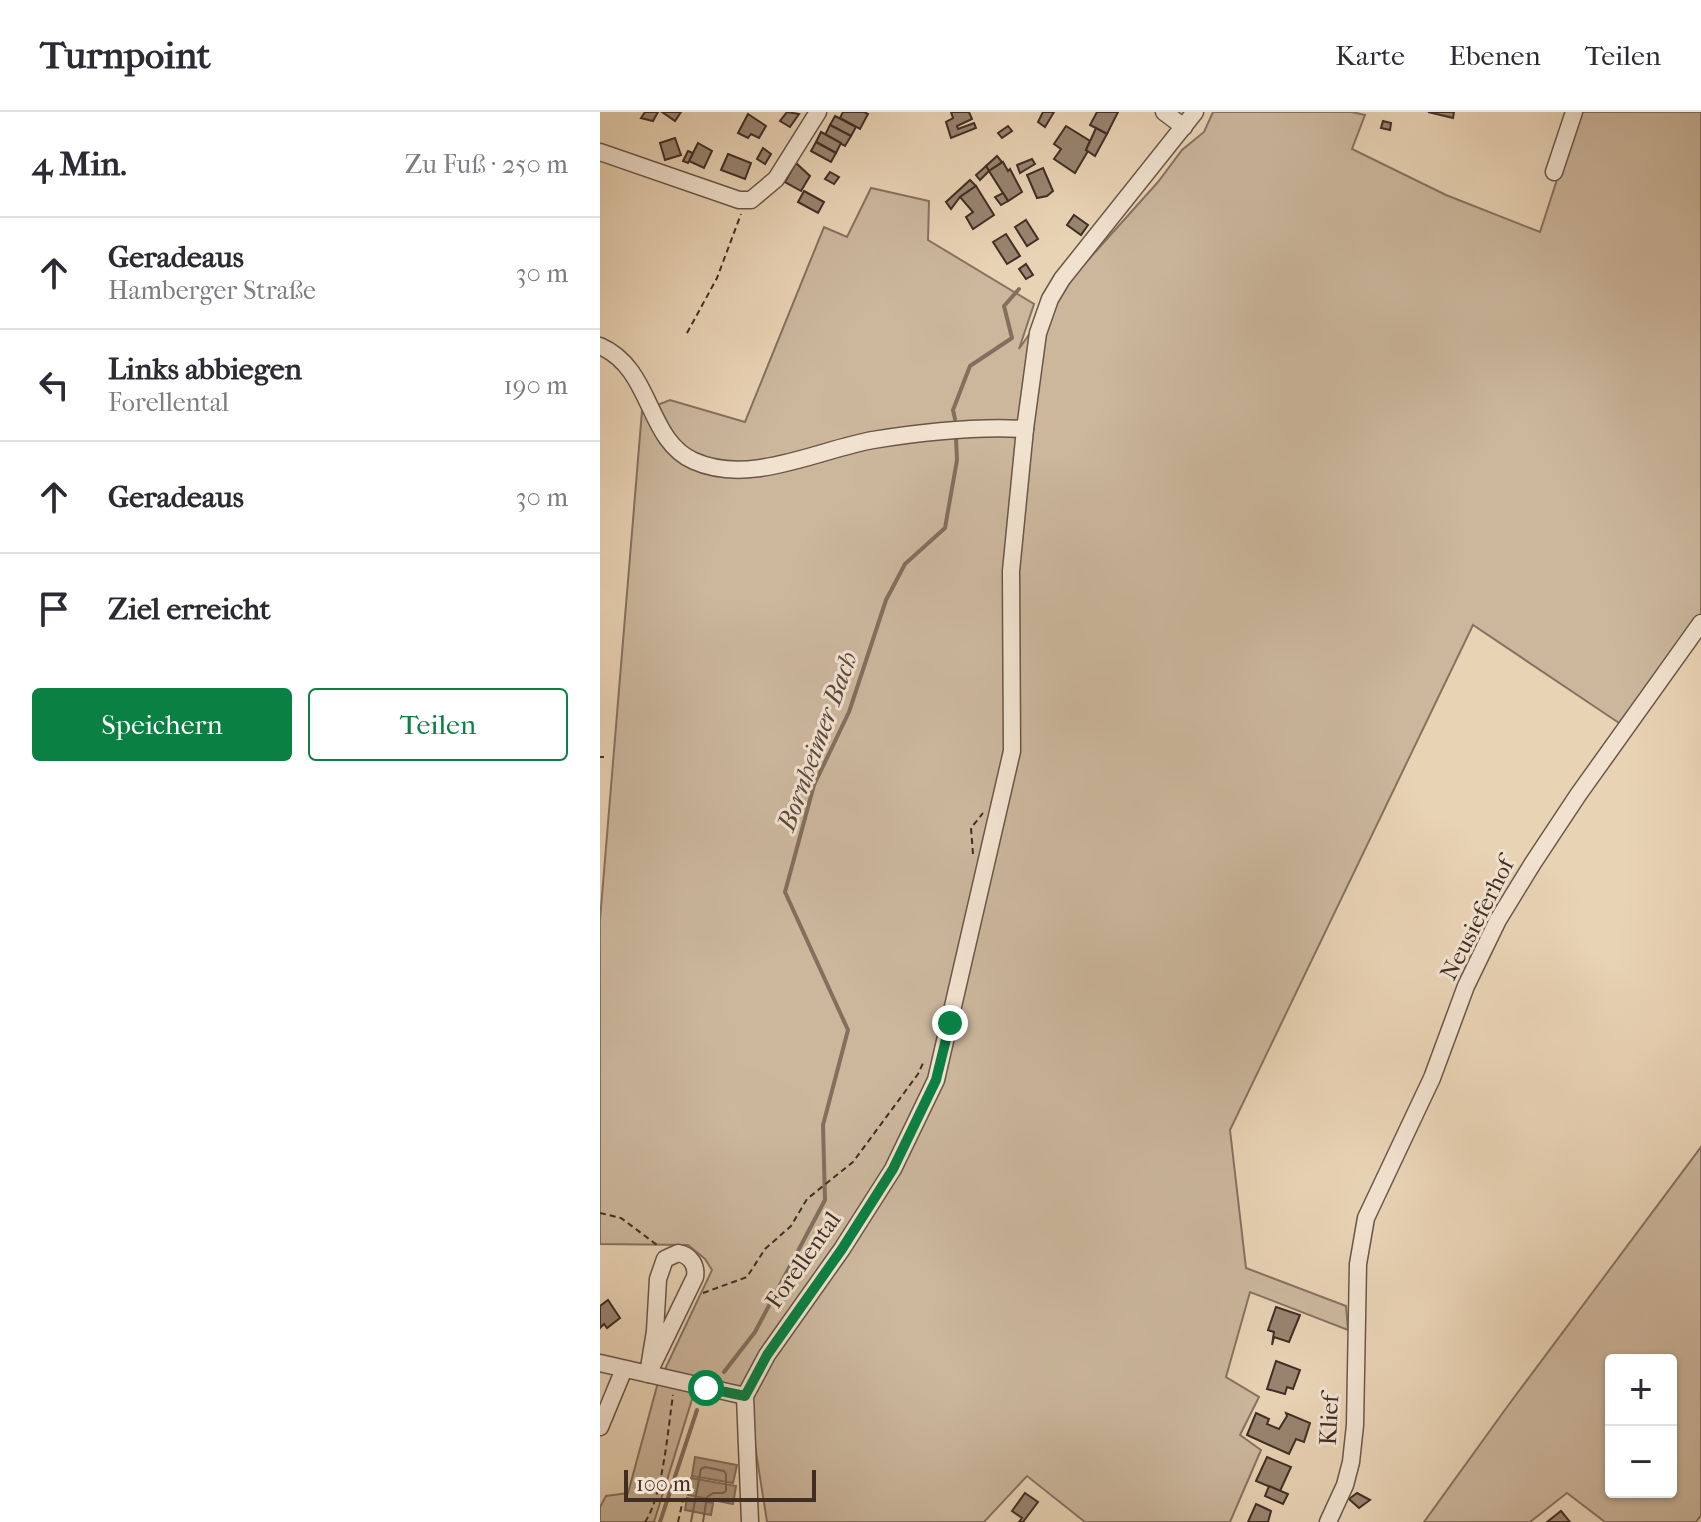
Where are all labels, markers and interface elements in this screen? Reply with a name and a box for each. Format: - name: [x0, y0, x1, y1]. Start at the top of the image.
- text: Turnpoint: [40, 33, 211, 78]
- text: Karte: [1335, 39, 1405, 72]
- text: Ebenen: [1449, 39, 1541, 72]
- text: Teilen: [1585, 39, 1661, 72]
- text: 4 Min.: [32, 144, 127, 184]
- text: Zu Fuß · 250 m: [405, 149, 568, 180]
- text: Geradeaus: [108, 240, 244, 275]
- icon: ahead: [32, 251, 76, 295]
- text: 30 m: [516, 258, 568, 289]
- text: Hamberger Straße: [108, 275, 316, 306]
- text: Links abbiegen: [108, 352, 302, 387]
- icon: left: [32, 363, 76, 407]
- text: 190 m: [504, 370, 568, 401]
- text: Forellental: [108, 387, 229, 418]
- icon: ahead: [32, 475, 76, 519]
- text: Geradeaus: [108, 480, 244, 515]
- text: 30 m: [516, 482, 568, 513]
- icon: arrive: [32, 587, 76, 631]
- text: Ziel erreicht: [108, 592, 270, 627]
- water label: Bornheimer Bach: [770, 647, 864, 837]
- button: Speichern: [32, 688, 292, 761]
- button: Teilen: [308, 688, 568, 761]
- street label: Neusieferhof: [1434, 849, 1522, 985]
- route end: [932, 1005, 968, 1041]
- street label: Forellental: [760, 1206, 847, 1314]
- map controls: [1605, 1354, 1677, 1498]
- button: +: [1605, 1354, 1677, 1426]
- route start: [688, 1370, 724, 1406]
- street label: Klief: [1314, 1389, 1345, 1446]
- button: −: [1605, 1426, 1677, 1498]
- scale bar: [624, 1466, 816, 1502]
- text: 100 m: [636, 1471, 691, 1497]

